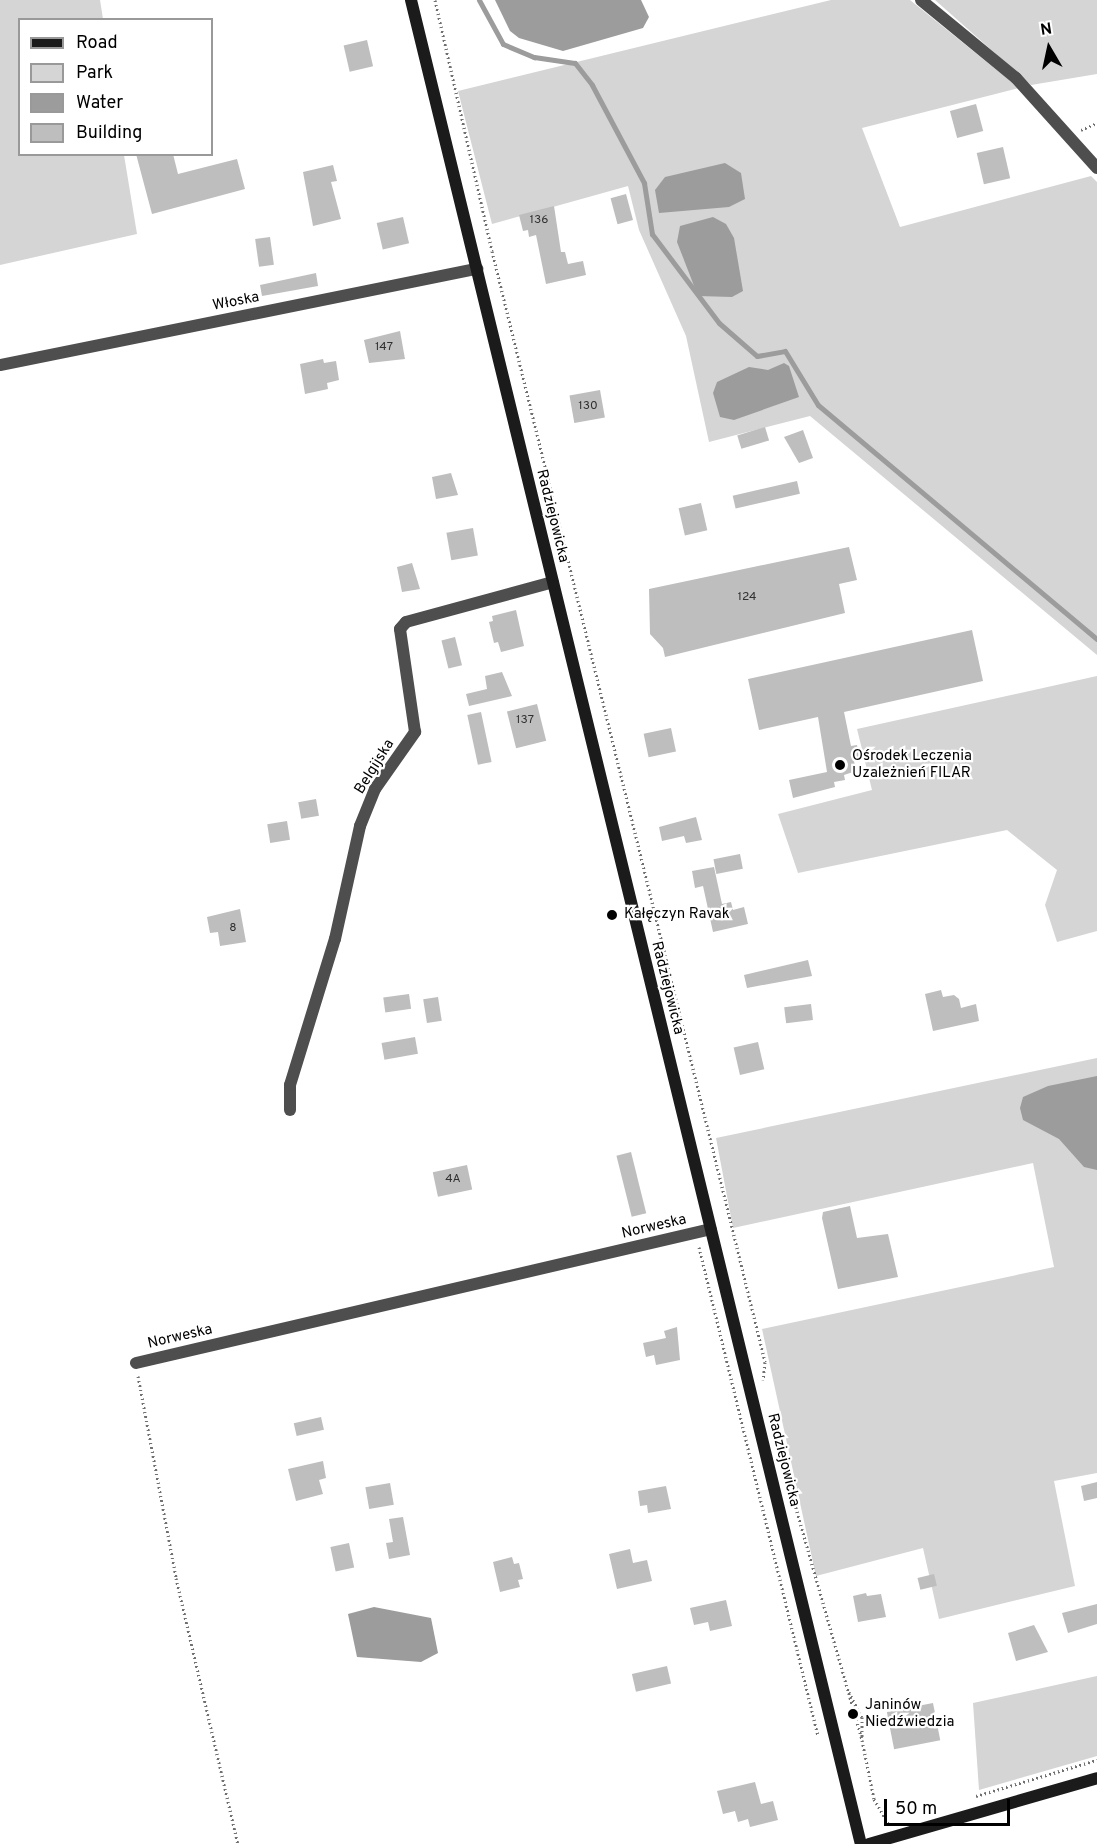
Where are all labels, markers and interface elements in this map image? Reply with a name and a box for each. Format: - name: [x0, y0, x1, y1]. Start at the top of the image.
- legend: [18, 18, 213, 156]
- north arrow: [1019, 18, 1079, 78]
- text: N: [1039, 19, 1053, 41]
- text: Road: [76, 32, 118, 55]
- text: Park: [76, 62, 113, 85]
- text: Water: [76, 92, 123, 115]
- text: Building: [76, 122, 142, 145]
- house number: 136: [530, 214, 548, 228]
- street label: Włoska: [211, 289, 261, 315]
- house number: 147: [375, 341, 393, 355]
- house number: 130: [578, 400, 598, 414]
- street label: Radziejowicka: [532, 468, 572, 564]
- house number: 124: [737, 591, 757, 605]
- house number: 137: [516, 714, 534, 728]
- street label: Belgijska: [351, 736, 399, 798]
- place label: Ośrodek Leczenia Uzależnień FILAR: [852, 747, 972, 782]
- marker: Ośrodek Leczenia Uzależnień FILAR: [833, 758, 847, 772]
- place label: Kałęczyn Ravak: [624, 906, 730, 924]
- marker: Kałęczyn Ravak: [605, 908, 619, 922]
- house number: 8: [229, 922, 237, 936]
- street label: Radziejowicka: [647, 940, 687, 1036]
- house number: 4A: [445, 1173, 461, 1187]
- street label: Norweska: [620, 1211, 688, 1243]
- street label: Norweska: [146, 1321, 214, 1353]
- street label: Radziejowicka: [763, 1412, 803, 1508]
- place label: Janinów Niedźwiedzia: [865, 1696, 954, 1731]
- marker: Janinów Niedźwiedzia: [846, 1707, 860, 1721]
- scale bar: [887, 1787, 1013, 1825]
- text: 50 m: [895, 1798, 937, 1821]

